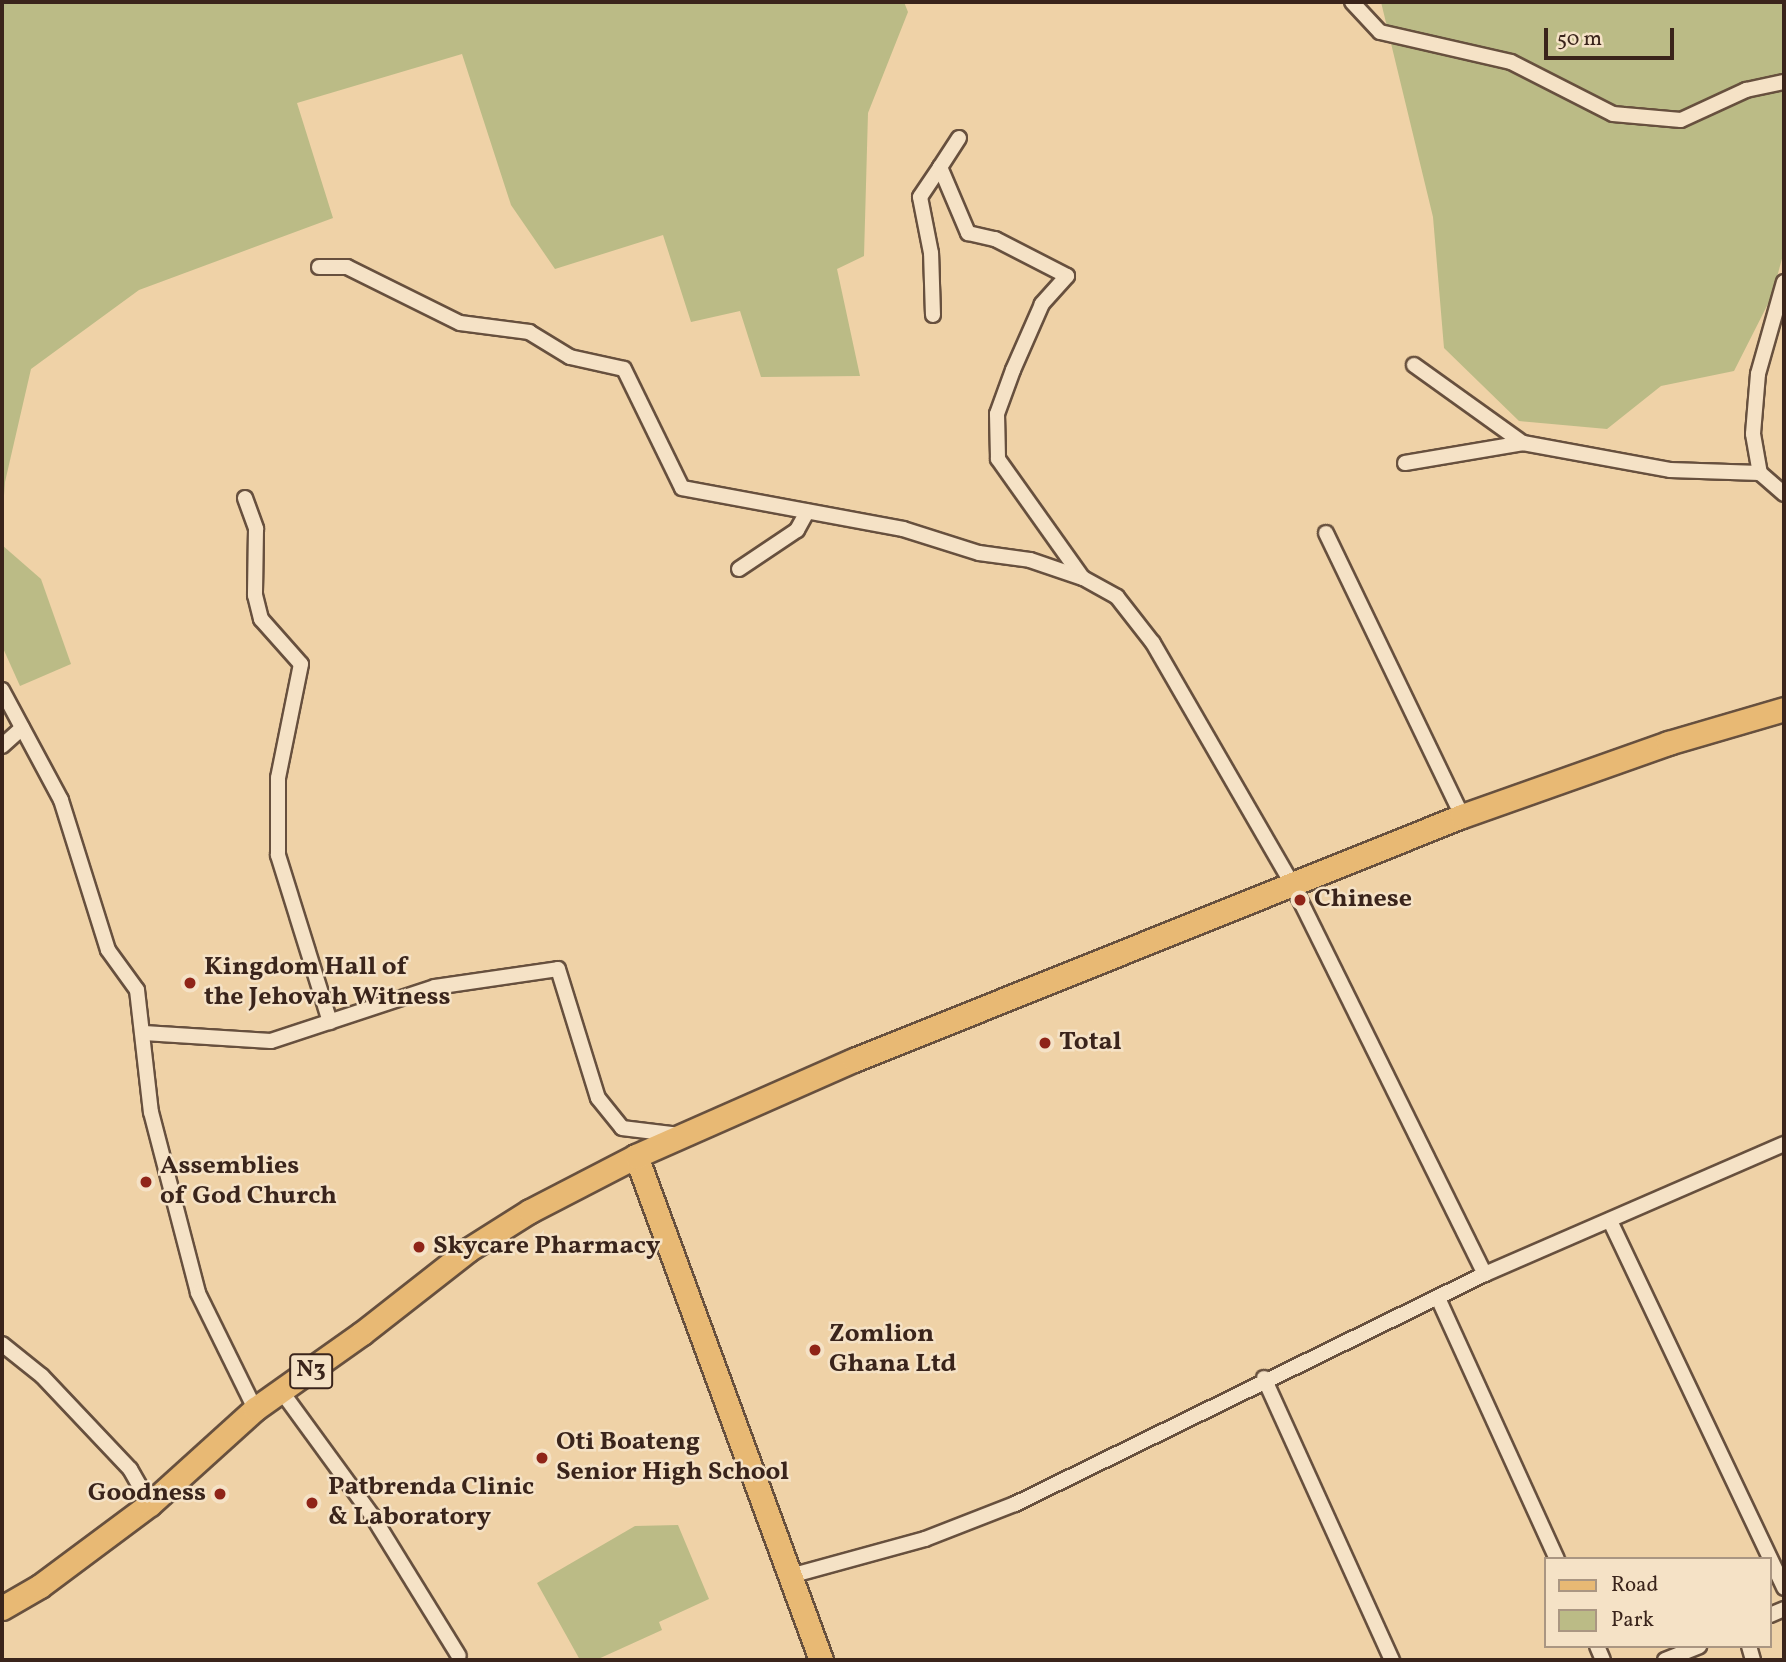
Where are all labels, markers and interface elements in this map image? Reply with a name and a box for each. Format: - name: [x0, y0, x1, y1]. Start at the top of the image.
- scale bar: [1548, 14, 1678, 58]
- text: 50 m: [1557, 25, 1602, 54]
- place label: Chinese: [1314, 884, 1412, 916]
- marker: Chinese: [1292, 892, 1308, 908]
- place label: Kingdom Hall of the Jehovah Witness: [204, 952, 451, 1014]
- marker: Kingdom Hall of the Jehovah Witness: [182, 975, 198, 991]
- place label: Total: [1059, 1027, 1121, 1059]
- marker: Total: [1037, 1035, 1053, 1051]
- place label: Assemblies of God Church: [160, 1151, 335, 1212]
- marker: Assemblies of God Church: [138, 1174, 154, 1190]
- place label: Skycare Pharmacy: [433, 1231, 660, 1263]
- marker: Skycare Pharmacy: [411, 1239, 427, 1255]
- place label: Zomlion Ghana Ltd: [829, 1319, 956, 1380]
- marker: Zomlion Ghana Ltd: [807, 1342, 823, 1358]
- road number: N3: [288, 1350, 334, 1392]
- place label: Oti Boateng Senior High School: [556, 1427, 789, 1488]
- marker: Oti Boateng Senior High School: [534, 1450, 550, 1466]
- place label: Patbrenda Clinic & Laboratory: [328, 1472, 534, 1534]
- place label: Goodness: [88, 1478, 206, 1510]
- marker: Goodness: [212, 1486, 228, 1502]
- marker: Patbrenda Clinic & Laboratory: [302, 1493, 322, 1513]
- legend: [1544, 1557, 1772, 1648]
- text: Road: [1611, 1571, 1658, 1600]
- text: Park: [1611, 1606, 1654, 1635]

